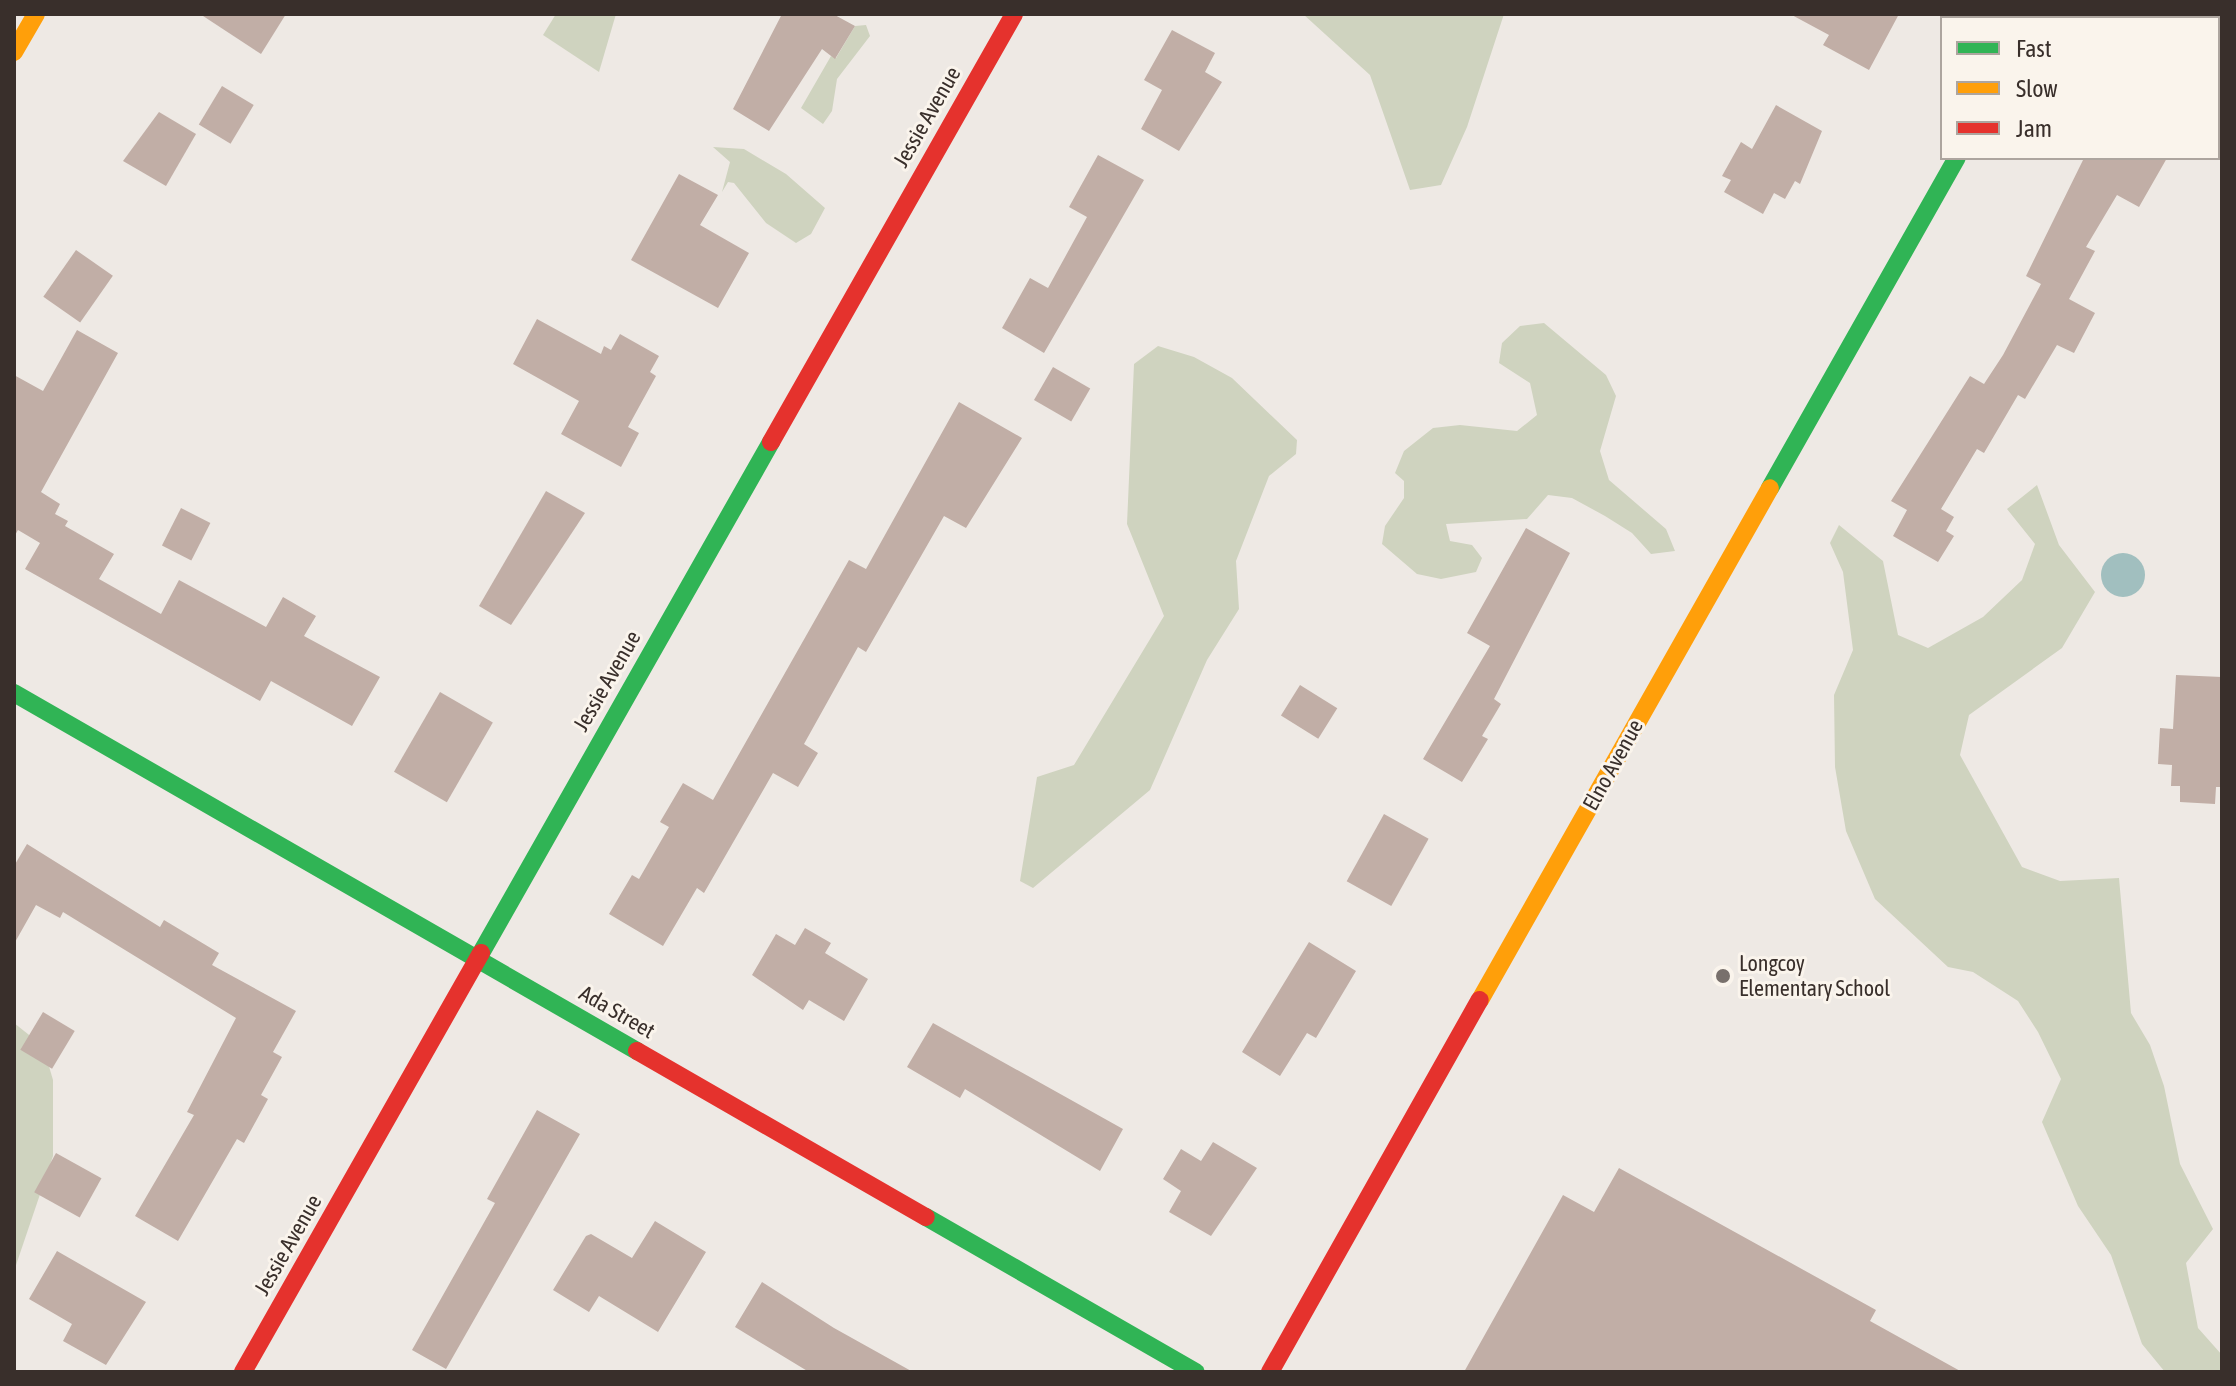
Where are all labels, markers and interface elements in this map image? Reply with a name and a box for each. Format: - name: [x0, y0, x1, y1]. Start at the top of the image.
- legend: [1940, 16, 2220, 160]
- text: Fast: [2016, 35, 2052, 62]
- street label: Jessie Avenue: [888, 62, 966, 172]
- text: Slow: [2016, 75, 2058, 102]
- text: Jam: [2016, 115, 2052, 142]
- street label: Jessie Avenue: [568, 626, 646, 736]
- street label: Elno Avenue: [1577, 715, 1649, 815]
- place label: Longcoy Elementary School: [1739, 950, 1890, 1002]
- marker: Longcoy Elementary School: [1714, 967, 1732, 985]
- street label: Ada Street: [575, 980, 659, 1044]
- street label: Jessie Avenue: [249, 1190, 327, 1300]

